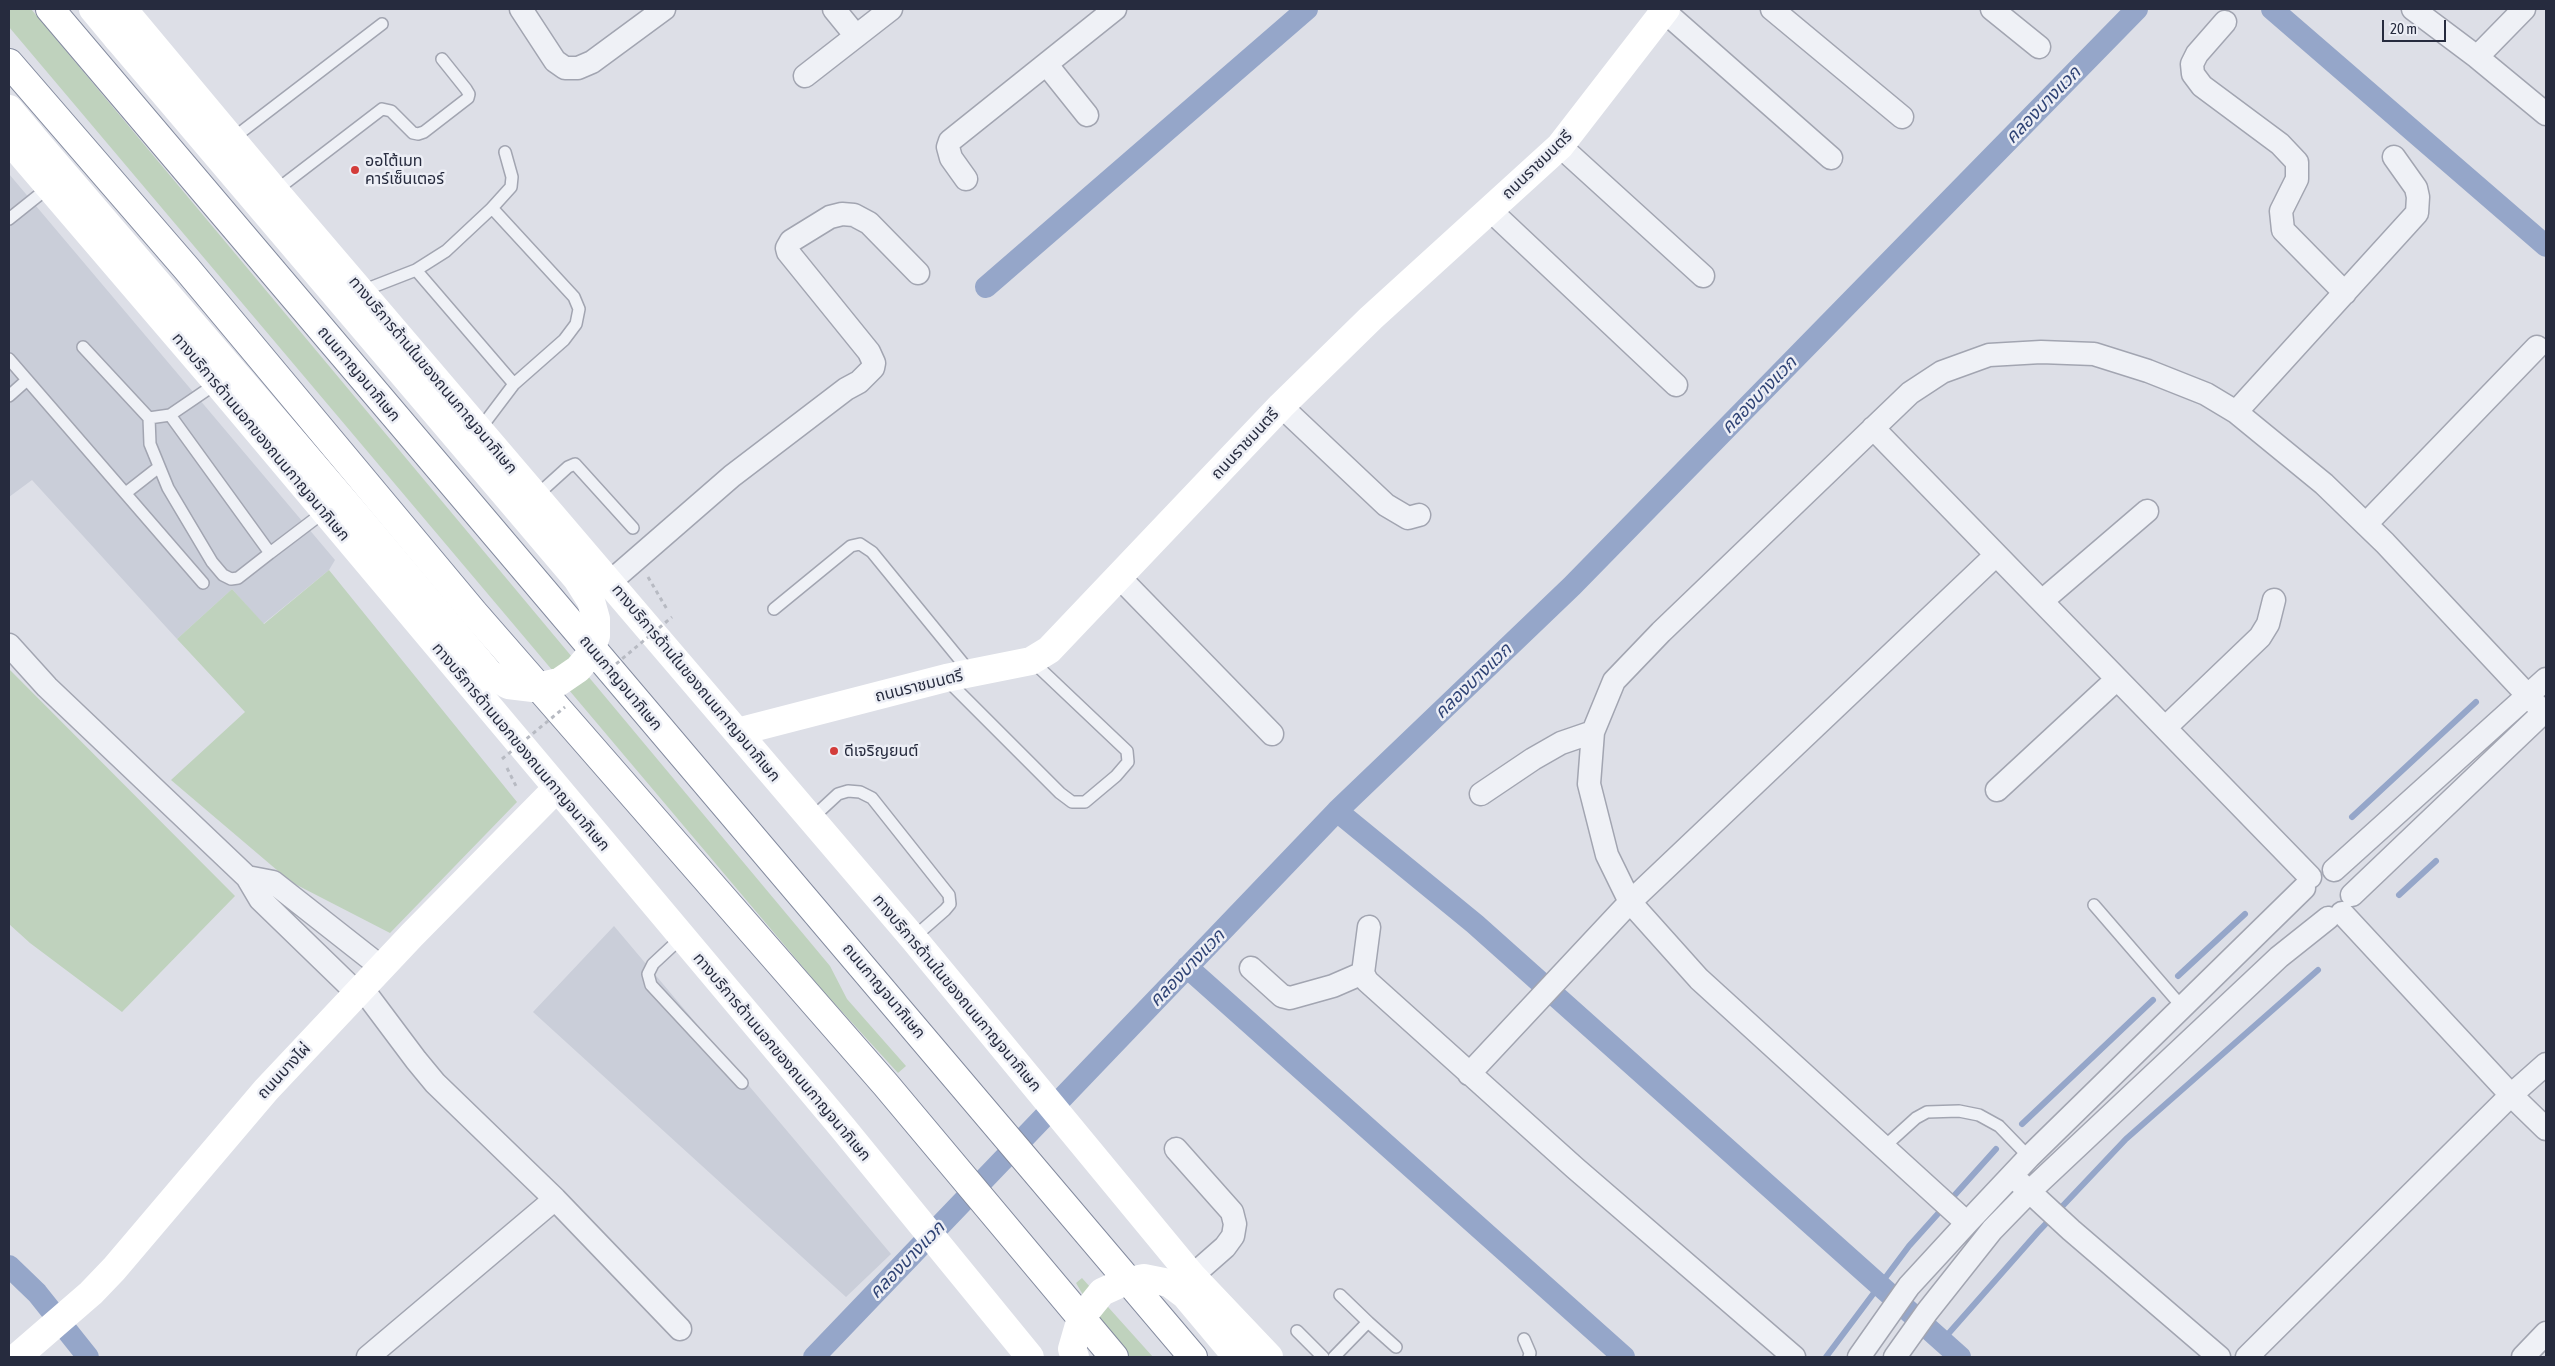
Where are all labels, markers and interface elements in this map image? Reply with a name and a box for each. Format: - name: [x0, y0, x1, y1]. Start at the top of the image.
- scale bar: [2385, 10, 2449, 42]
- text: 20 m: [2390, 20, 2417, 37]
- water label: คลองบางแวก: [2001, 62, 2085, 148]
- street label: ถนนราชมนตรี: [1498, 127, 1576, 203]
- place label: ออโต้เมท คาร์เซ็นเตอร์: [365, 151, 444, 189]
- marker: ออโต้เมท คาร์เซ็นเตอร์: [349, 164, 361, 176]
- street label: ทางบริการด้านในของถนนกาญจนาภิเษก: [345, 272, 521, 478]
- street label: ถนนกาญจนาภิเษก: [313, 322, 405, 426]
- street label: ทางบริการด้านนอกของถนนกาญจนาภิเษก: [168, 329, 354, 545]
- water label: คลองบางแวก: [1717, 352, 1801, 438]
- street label: ถนนราชมนตรี: [1207, 405, 1283, 483]
- street label: ทางบริการด้านในของถนนกาญจนาภิเษก: [608, 580, 784, 786]
- street label: ถนนกาญจนาภิเษก: [575, 631, 667, 735]
- street label: ทางบริการด้านนอกของถนนกาญจนาภิเษก: [428, 639, 614, 855]
- water label: คลองบางแวก: [1430, 639, 1516, 723]
- street label: ถนนราชมนตรี: [873, 666, 965, 706]
- place label: ดีเจริญยนต์: [844, 741, 918, 761]
- marker: ดีเจริญยนต์: [828, 745, 840, 757]
- street label: ทางบริการด้านในของถนนกาญจนาภิเษก: [869, 890, 1045, 1096]
- water label: คลองบางแวก: [1145, 925, 1229, 1011]
- street label: ถนนกาญจนาภิเษก: [838, 939, 930, 1043]
- street label: ทางบริการด้านนอกของถนนกาญจนาภิเษก: [689, 949, 875, 1165]
- street label: ถนนบางไผ่: [253, 1039, 315, 1103]
- water label: คลองบางแวก: [865, 1217, 949, 1303]

